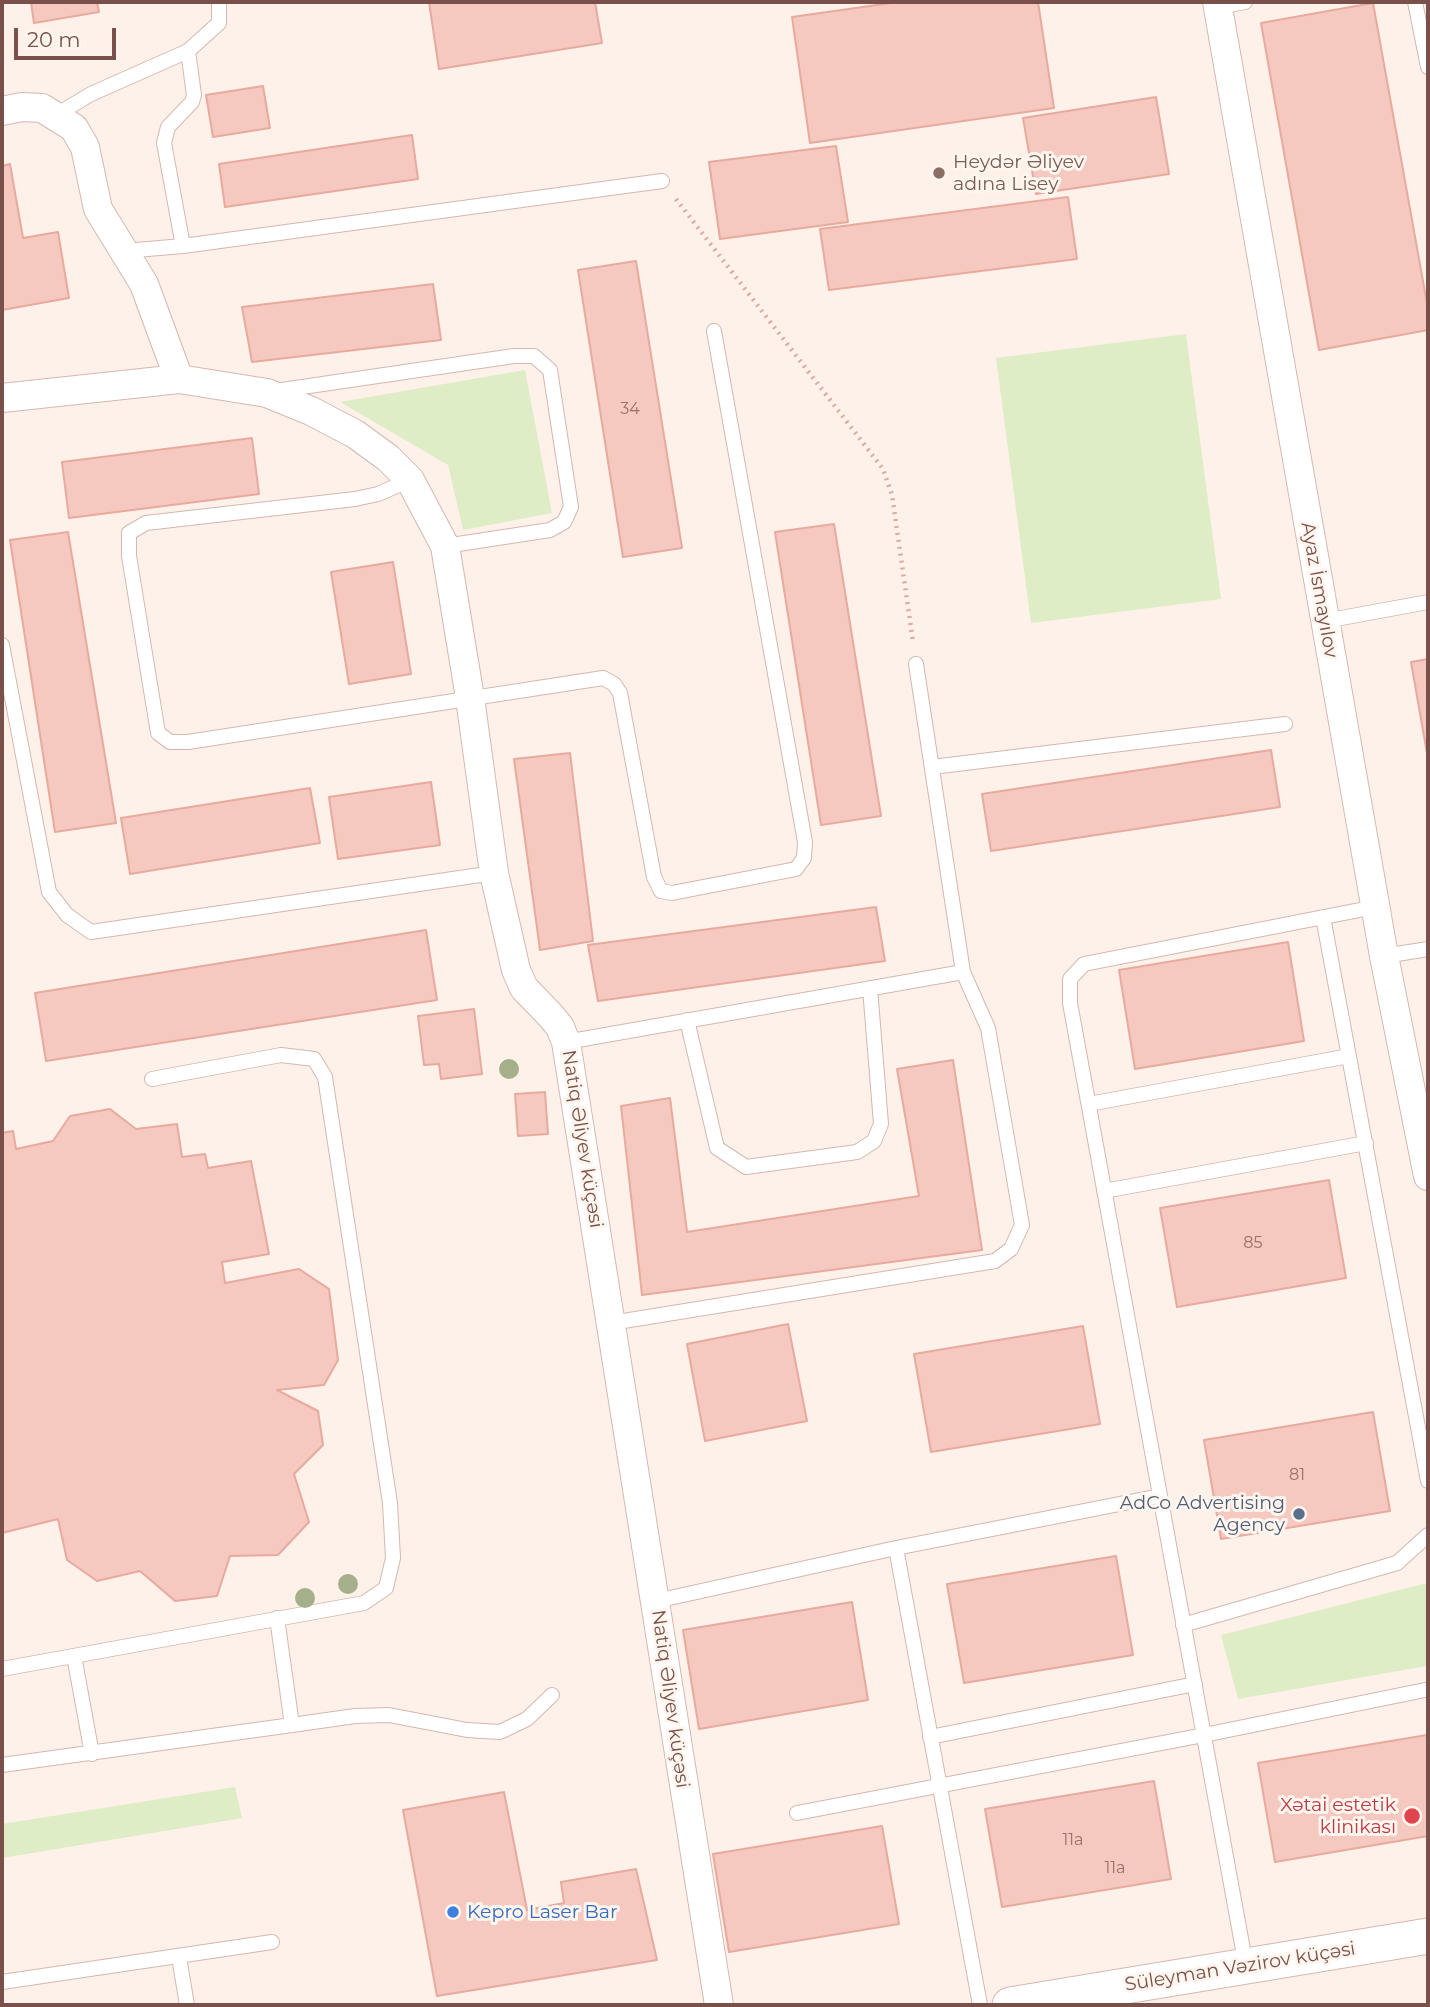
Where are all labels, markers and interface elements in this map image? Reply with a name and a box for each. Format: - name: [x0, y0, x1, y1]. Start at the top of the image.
- scale bar: [18, 14, 119, 58]
- text: 20 m: [27, 27, 81, 52]
- place label: Heydər Əliyev adına Lisey: [953, 151, 1084, 195]
- marker: Heydər Əliyev adına Lisey: [931, 165, 947, 181]
- house number: 34: [620, 399, 640, 419]
- street label: Ayaz İsmayılov: [1296, 520, 1342, 660]
- street label: Natiq Əliyev küçəsi: [557, 1048, 607, 1230]
- house number: 85: [1243, 1233, 1263, 1253]
- house number: 81: [1289, 1465, 1305, 1485]
- place label: AdCo Advertising Agency: [1120, 1492, 1285, 1536]
- marker: AdCo Advertising Agency: [1291, 1506, 1307, 1522]
- street label: Natiq Əliyev küçəsi: [646, 1608, 694, 1790]
- place label: Xətai estetik klinikası: [1280, 1794, 1396, 1838]
- marker: Xətai estetik klinikası: [1402, 1806, 1422, 1826]
- house number: 11a: [1063, 1830, 1083, 1850]
- house number: 11a: [1105, 1858, 1125, 1878]
- place label: Kepro Laser Bar: [467, 1901, 618, 1923]
- marker: Kepro Laser Bar: [445, 1904, 461, 1920]
- street label: Süleyman Vəzirov küçəsi: [1123, 1937, 1357, 1997]

